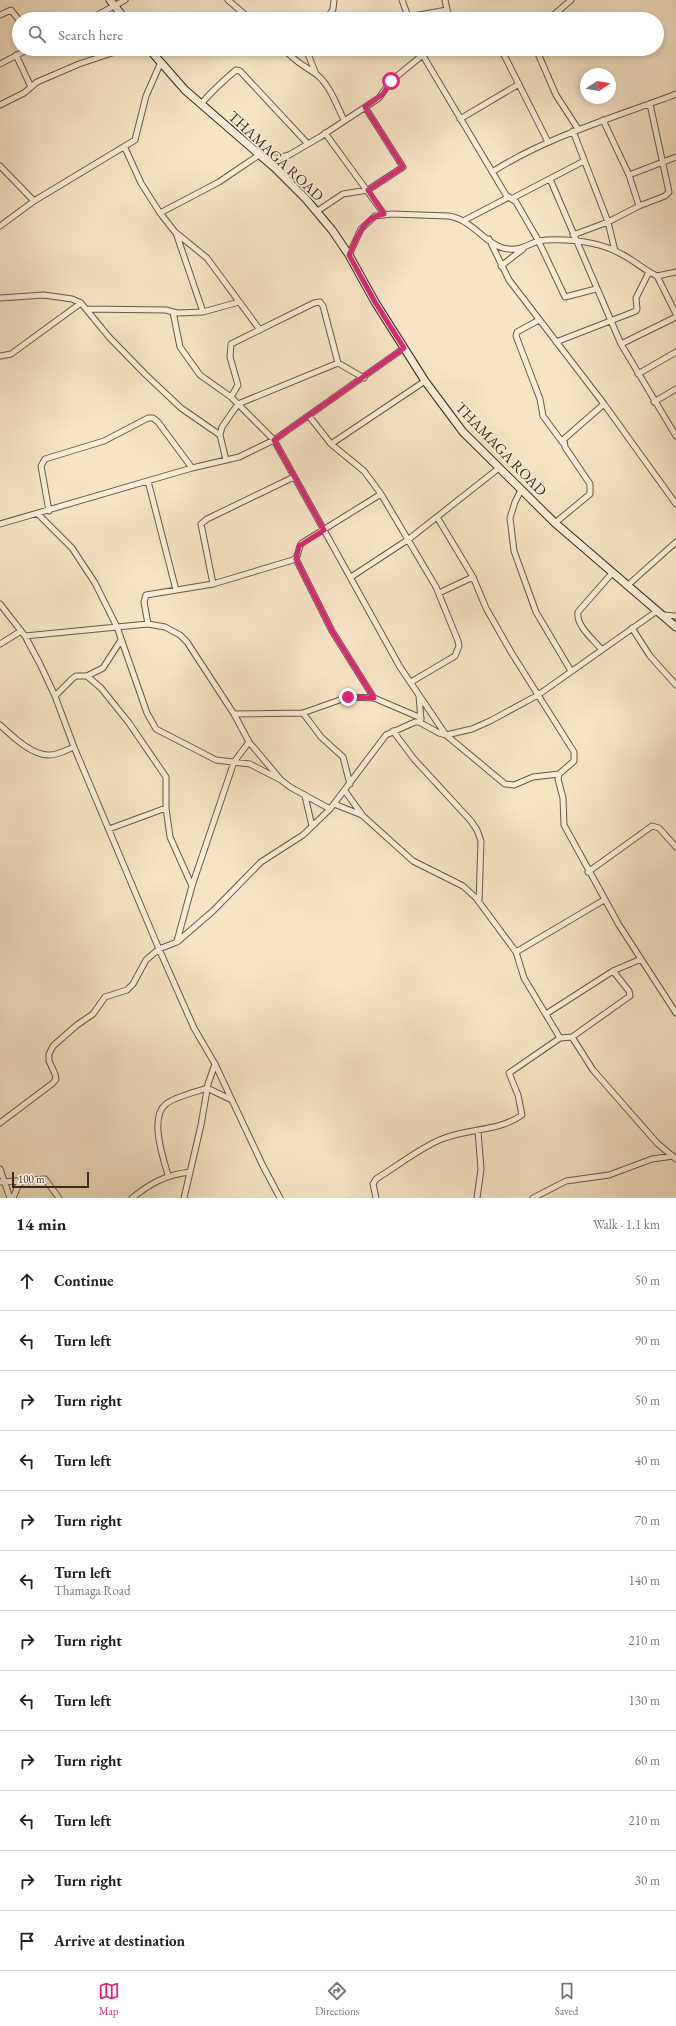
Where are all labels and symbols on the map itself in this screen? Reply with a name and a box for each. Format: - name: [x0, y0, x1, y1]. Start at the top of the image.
- north arrow: [580, 68, 616, 104]
- route start: [382, 72, 400, 90]
- street label: THAMAGA ROAD: [225, 106, 328, 205]
- street label: THAMAGA ROAD: [452, 398, 551, 500]
- route end: [339, 688, 357, 706]
- scale bar: [12, 1170, 89, 1189]

